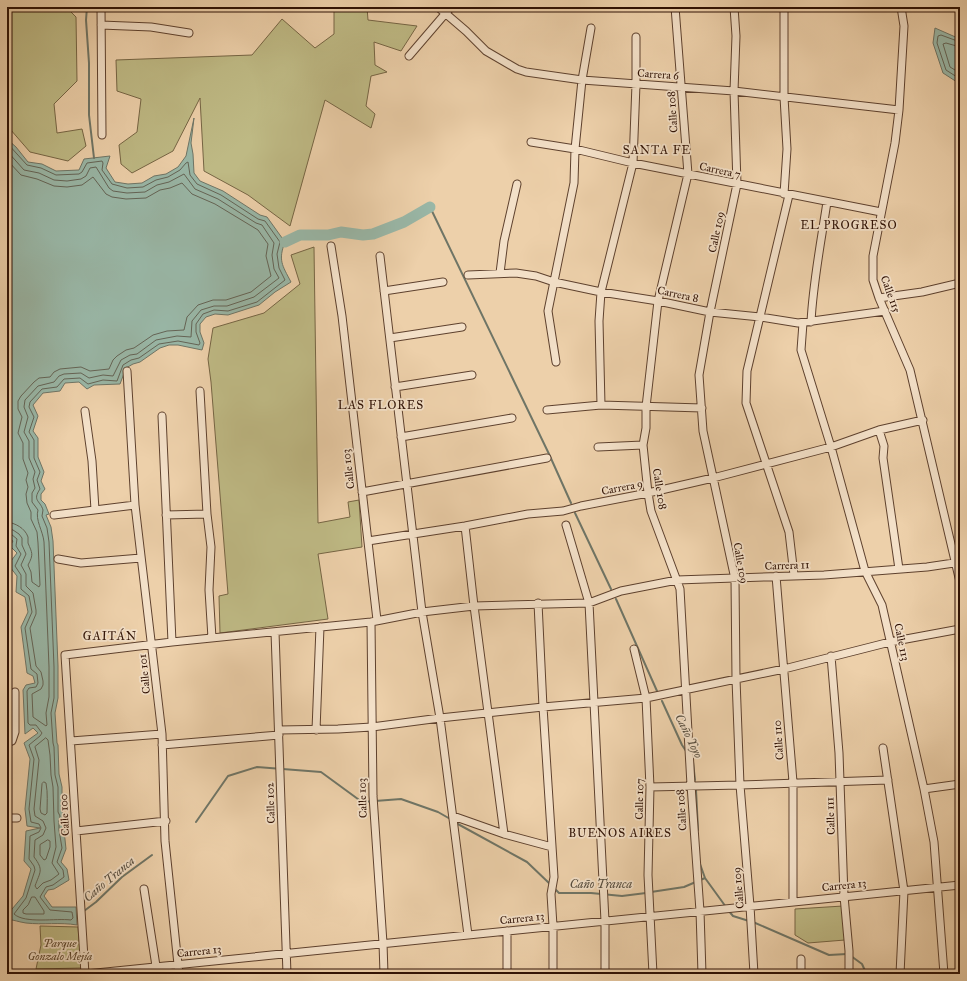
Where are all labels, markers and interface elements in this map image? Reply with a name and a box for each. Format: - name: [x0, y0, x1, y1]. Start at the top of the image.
- street label: Carrera 6: [637, 67, 680, 82]
- street label: Calle 108: [665, 91, 680, 133]
- district label: SANTA FE: [623, 143, 691, 157]
- street label: Carrera 7: [698, 160, 742, 181]
- street label: Calle 109: [706, 210, 727, 254]
- district label: EL PROGRESO: [800, 218, 898, 232]
- street label: Calle 115: [878, 274, 903, 315]
- street label: Carrera 8: [656, 284, 700, 305]
- district label: LAS FLORES: [338, 398, 424, 412]
- street label: Calle 103: [340, 448, 357, 490]
- street label: Calle 108: [650, 468, 669, 511]
- street label: Carrera 9: [600, 477, 644, 498]
- street label: Calle 109: [730, 541, 751, 585]
- street label: Carrera 11: [764, 558, 810, 573]
- street label: Calle 113: [891, 622, 912, 662]
- district label: GAITÁN: [83, 628, 137, 643]
- street label: Calle 101: [136, 653, 153, 695]
- water label: Caño Yoyo: [672, 712, 706, 761]
- street label: Calle 110: [771, 720, 786, 760]
- street label: Calle 103: [355, 778, 370, 818]
- street label: Calle 107: [633, 778, 646, 820]
- street label: Calle 102: [263, 782, 278, 824]
- street label: Calle 108: [674, 789, 689, 831]
- street label: Calle 100: [57, 794, 72, 836]
- street label: Calle 111: [823, 797, 838, 835]
- district label: BUENOS AIRES: [568, 826, 672, 840]
- water label: Caño Tranca: [81, 853, 138, 904]
- street label: Calle 109: [730, 867, 747, 909]
- water label: Caño Tranca: [570, 877, 632, 891]
- street label: Carrera 13: [821, 877, 867, 894]
- street label: Carrera 13: [499, 910, 545, 927]
- park label: Parque Gonzalo Mejía: [28, 937, 92, 963]
- street label: Carrera 13: [176, 943, 222, 960]

